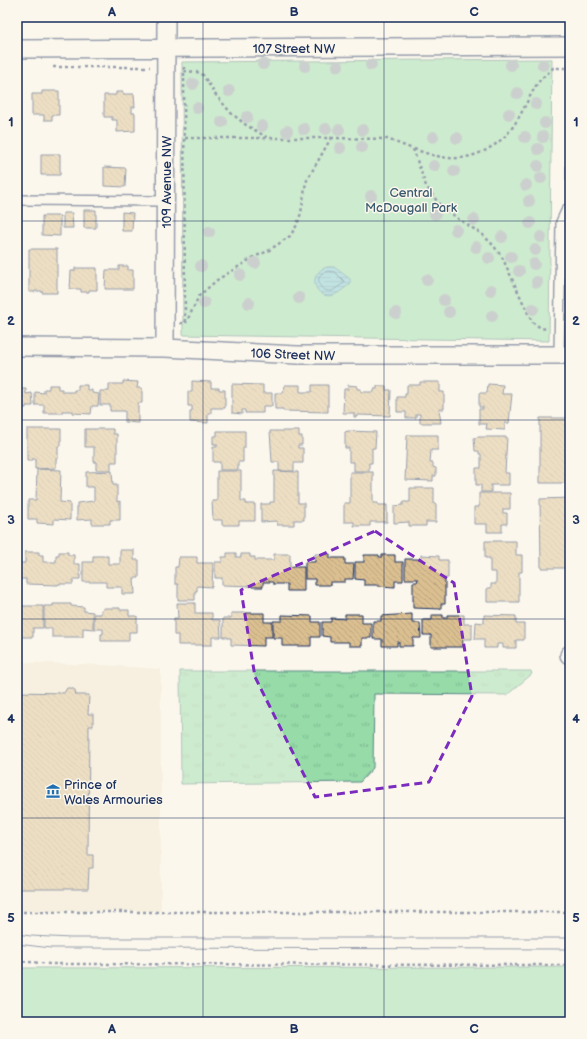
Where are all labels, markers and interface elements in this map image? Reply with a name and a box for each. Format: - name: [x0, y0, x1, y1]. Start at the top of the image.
- text: A: [107, 4, 116, 20]
- text: B: [289, 4, 299, 20]
- text: C: [469, 4, 479, 20]
- street label: 107 Street NW: [253, 41, 335, 57]
- text: 1: [8, 114, 14, 130]
- text: 1: [573, 114, 579, 130]
- street label: 109 Avenue NW: [159, 136, 175, 228]
- park label: Central McDougall Park: [365, 185, 458, 216]
- text: 2: [7, 313, 15, 329]
- text: 2: [572, 313, 580, 329]
- street label: 106 Street NW: [250, 346, 336, 364]
- text: 3: [7, 512, 15, 528]
- text: 3: [572, 512, 580, 528]
- text: 4: [7, 711, 15, 727]
- text: 4: [572, 711, 580, 727]
- place label: Prince of Wales Armouries: [64, 777, 163, 808]
- museum icon: Prince of Wales Armouries: [45, 783, 61, 799]
- text: 5: [7, 910, 15, 926]
- text: 5: [572, 910, 580, 926]
- text: A: [107, 1021, 116, 1037]
- text: B: [289, 1021, 299, 1037]
- text: C: [469, 1021, 479, 1037]

